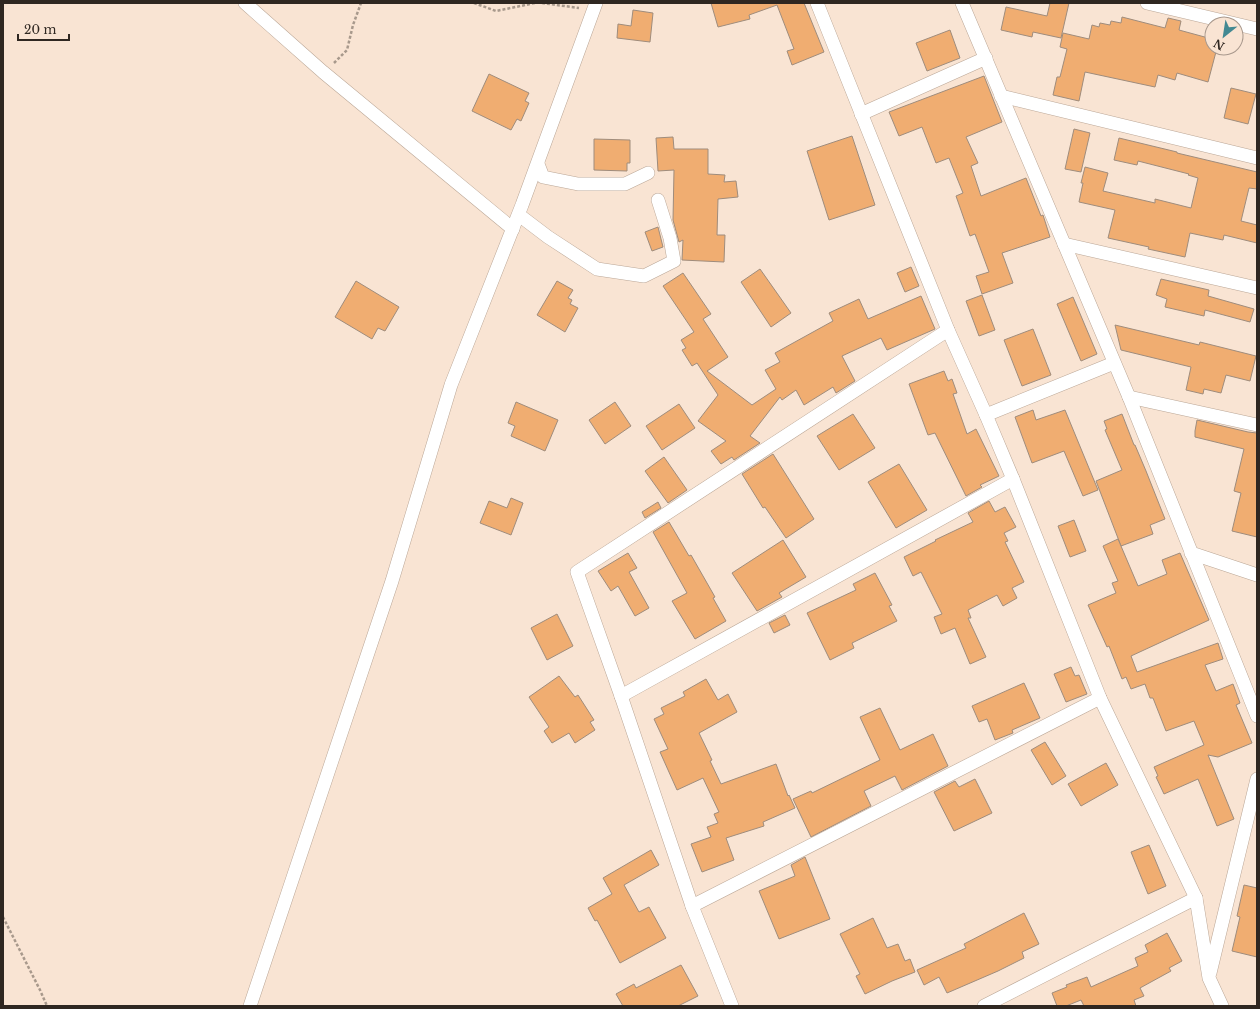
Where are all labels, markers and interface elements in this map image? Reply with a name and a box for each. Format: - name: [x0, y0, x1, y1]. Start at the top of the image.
- scale bar: [18, 16, 69, 42]
- north arrow: [1204, 16, 1244, 56]
- text: 20 m: [24, 22, 56, 37]
- text: N: [1210, 36, 1227, 53]

